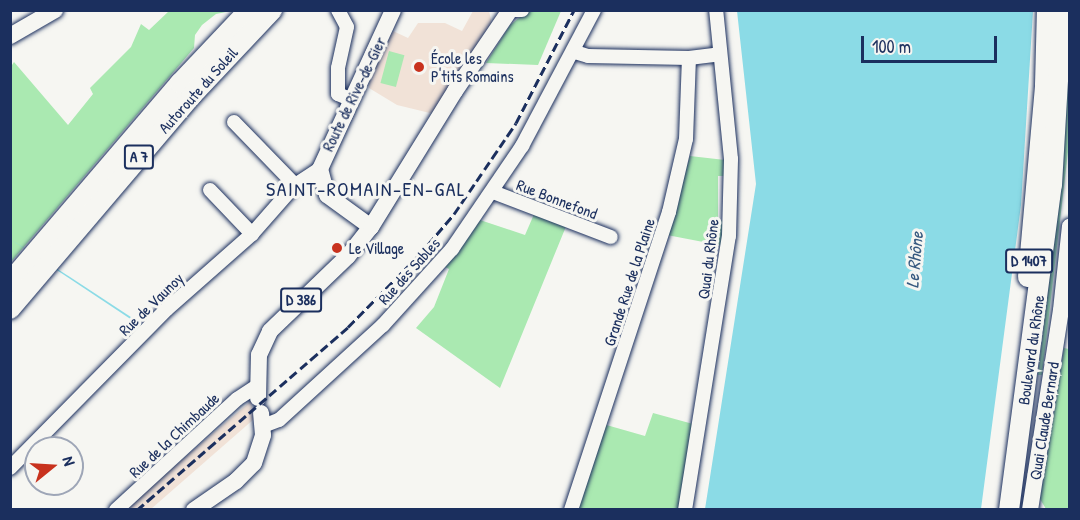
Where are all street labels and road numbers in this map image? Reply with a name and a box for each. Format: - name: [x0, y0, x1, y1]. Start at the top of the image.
- street label: Route de Rive-de-Gier: [318, 34, 390, 154]
- street label: Autoroute du Soleil: [154, 43, 242, 137]
- road number: A 7: [122, 145, 156, 169]
- street label: Rue Bonnefond: [514, 175, 600, 223]
- street label: Grande Rue de la Plaine: [599, 216, 659, 348]
- street label: Quai du Rhône: [694, 218, 722, 300]
- street label: Rue des Sables: [374, 234, 444, 308]
- road number: D 1407: [1005, 249, 1053, 273]
- street label: Rue de Vaunoy: [115, 269, 187, 339]
- road number: D 386: [280, 288, 322, 312]
- street label: Boulevard du Rhône: [1014, 294, 1048, 406]
- street label: Quai Claude Bernard: [1025, 361, 1063, 481]
- street label: Rue de la Chimbaude: [125, 388, 223, 482]

